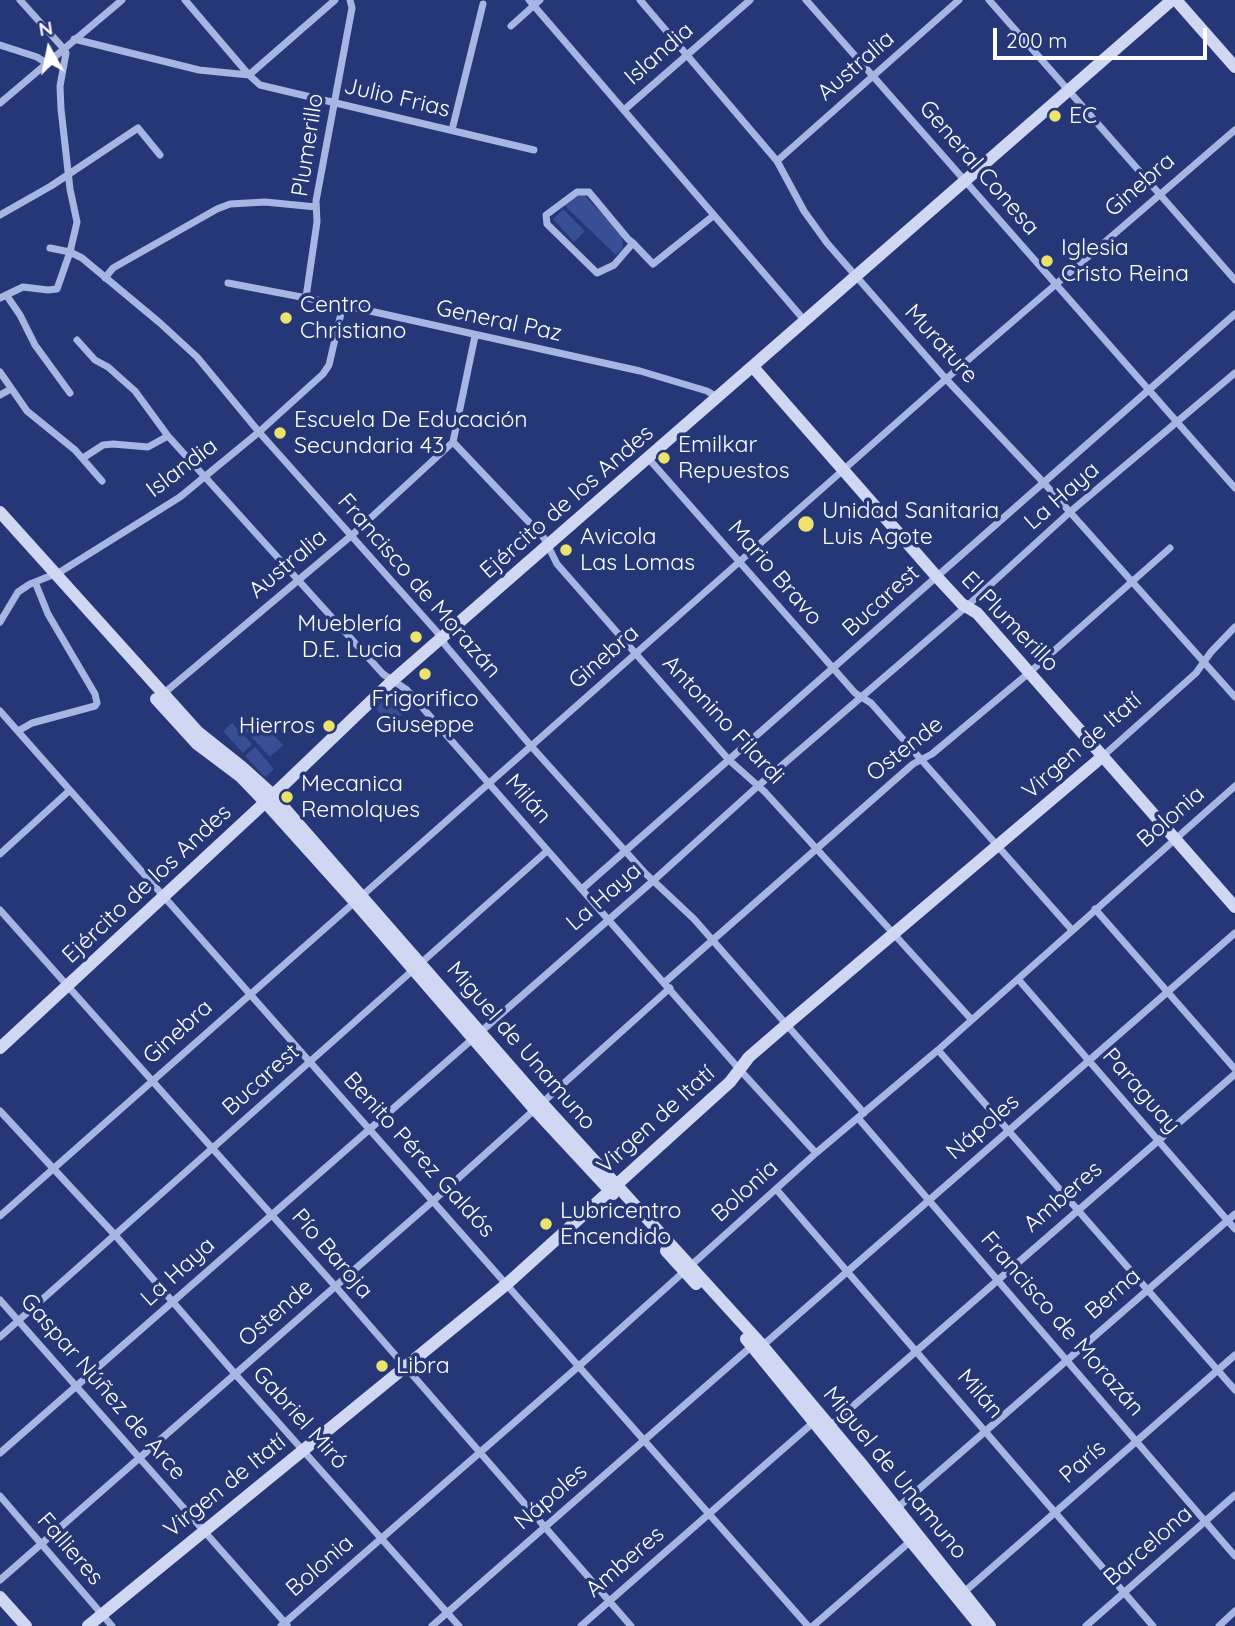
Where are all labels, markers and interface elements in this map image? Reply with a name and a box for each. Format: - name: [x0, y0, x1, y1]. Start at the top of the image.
- north arrow: [14, 14, 84, 84]
- scale bar: [997, 14, 1210, 58]
- text: N: [37, 15, 54, 41]
- street label: Islandia: [619, 17, 699, 91]
- street label: Australia: [812, 25, 900, 107]
- text: 200 m: [1006, 27, 1068, 53]
- street label: Julio Frias: [341, 72, 453, 124]
- street label: Plumerillo: [286, 92, 330, 198]
- street label: General Conesa: [913, 95, 1045, 241]
- place label: EC: [1069, 102, 1097, 130]
- marker: EC: [1047, 108, 1063, 124]
- street label: Ginebra: [1099, 147, 1181, 223]
- place label: Iglesia Cristo Reina: [1061, 234, 1189, 288]
- marker: Iglesia Cristo Reina: [1039, 253, 1055, 269]
- place label: Centro Christiano: [300, 291, 406, 345]
- street label: General Paz: [434, 294, 564, 348]
- street label: Murature: [898, 299, 984, 389]
- marker: Centro Christiano: [278, 310, 294, 326]
- place label: Escuela De Educación Secundaria 43: [294, 406, 528, 460]
- street label: Ejército de los Andes: [475, 419, 659, 585]
- marker: Escuela De Educación Secundaria 43: [272, 425, 288, 441]
- place label: Emilkar Repuestos: [678, 431, 789, 485]
- street label: Islandia: [141, 432, 223, 504]
- marker: Emilkar Repuestos: [656, 450, 672, 466]
- street label: La Haya: [1019, 456, 1105, 536]
- street label: Francisco de Morazán: [331, 488, 507, 684]
- place label: Unidad Sanitaria Luis Agote: [822, 497, 999, 551]
- marker: Unidad Sanitaria Luis Agote: [796, 514, 816, 534]
- street label: Mario Bravo: [722, 515, 828, 631]
- place label: Avicola Las Lomas: [580, 523, 695, 577]
- street label: Australia: [244, 524, 332, 604]
- marker: Avicola Las Lomas: [558, 542, 574, 558]
- street label: Bucarest: [837, 559, 925, 643]
- street label: El Plumerillo: [955, 566, 1065, 678]
- place label: Mueblería D.E. Lucia: [297, 610, 402, 664]
- street label: Ginebra: [563, 619, 645, 695]
- marker: Mueblería D.E. Lucia: [408, 629, 424, 645]
- street label: Antonino Filardi: [656, 650, 790, 790]
- marker: Frigorifico Giuseppe: [417, 666, 433, 682]
- place label: Frigorifico Giuseppe: [371, 685, 479, 739]
- street label: Virgen de Itatí: [1017, 687, 1147, 805]
- street label: Ostende: [861, 711, 949, 787]
- place label: Hierros: [239, 712, 315, 740]
- marker: Hierros: [321, 718, 337, 734]
- street label: Milán: [499, 769, 557, 829]
- place label: Mecanica Remolques: [301, 770, 420, 824]
- street label: Bolonia: [1132, 780, 1210, 854]
- marker: Mecanica Remolques: [279, 789, 295, 805]
- street label: Ejército de los Andes: [57, 799, 237, 969]
- street label: La Haya: [561, 857, 647, 937]
- street label: Miguel de Unamuno: [440, 956, 602, 1136]
- street label: Ginebra: [138, 994, 218, 1070]
- street label: Bucarest: [217, 1038, 305, 1122]
- street label: Paraguay: [1096, 1043, 1186, 1139]
- street label: Virgen de Itatí: [592, 1060, 720, 1180]
- street label: Benito Pérez Galdós: [337, 1067, 501, 1243]
- street label: Nápoles: [941, 1088, 1025, 1166]
- street label: Bolonia: [706, 1154, 784, 1228]
- street label: Amberes: [1018, 1155, 1108, 1239]
- place label: Lubricentro Encendido: [560, 1197, 681, 1251]
- street label: Pío Baroja: [285, 1203, 379, 1305]
- marker: Lubricentro Encendido: [538, 1216, 554, 1232]
- street label: Francisco de Morazán: [974, 1226, 1150, 1422]
- street label: La Haya: [135, 1232, 221, 1312]
- street label: Berna: [1080, 1263, 1146, 1325]
- street label: Ostende: [233, 1273, 319, 1353]
- street label: Gaspar Núñez de Arce: [14, 1288, 192, 1486]
- place label: Libra: [396, 1352, 450, 1380]
- marker: Libra: [374, 1358, 390, 1374]
- street label: Gabriel Miró: [247, 1361, 353, 1475]
- street label: Milán: [951, 1364, 1009, 1424]
- street label: Miguel de Unamuno: [817, 1381, 973, 1565]
- street label: Virgen de Itatí: [159, 1429, 291, 1543]
- street label: París: [1054, 1434, 1112, 1490]
- street label: Nápoles: [509, 1458, 593, 1536]
- street label: Barcelona: [1098, 1500, 1198, 1592]
- street label: Fallieres: [31, 1507, 109, 1591]
- street label: Amberes: [580, 1520, 670, 1604]
- street label: Bolonia: [281, 1529, 359, 1603]

